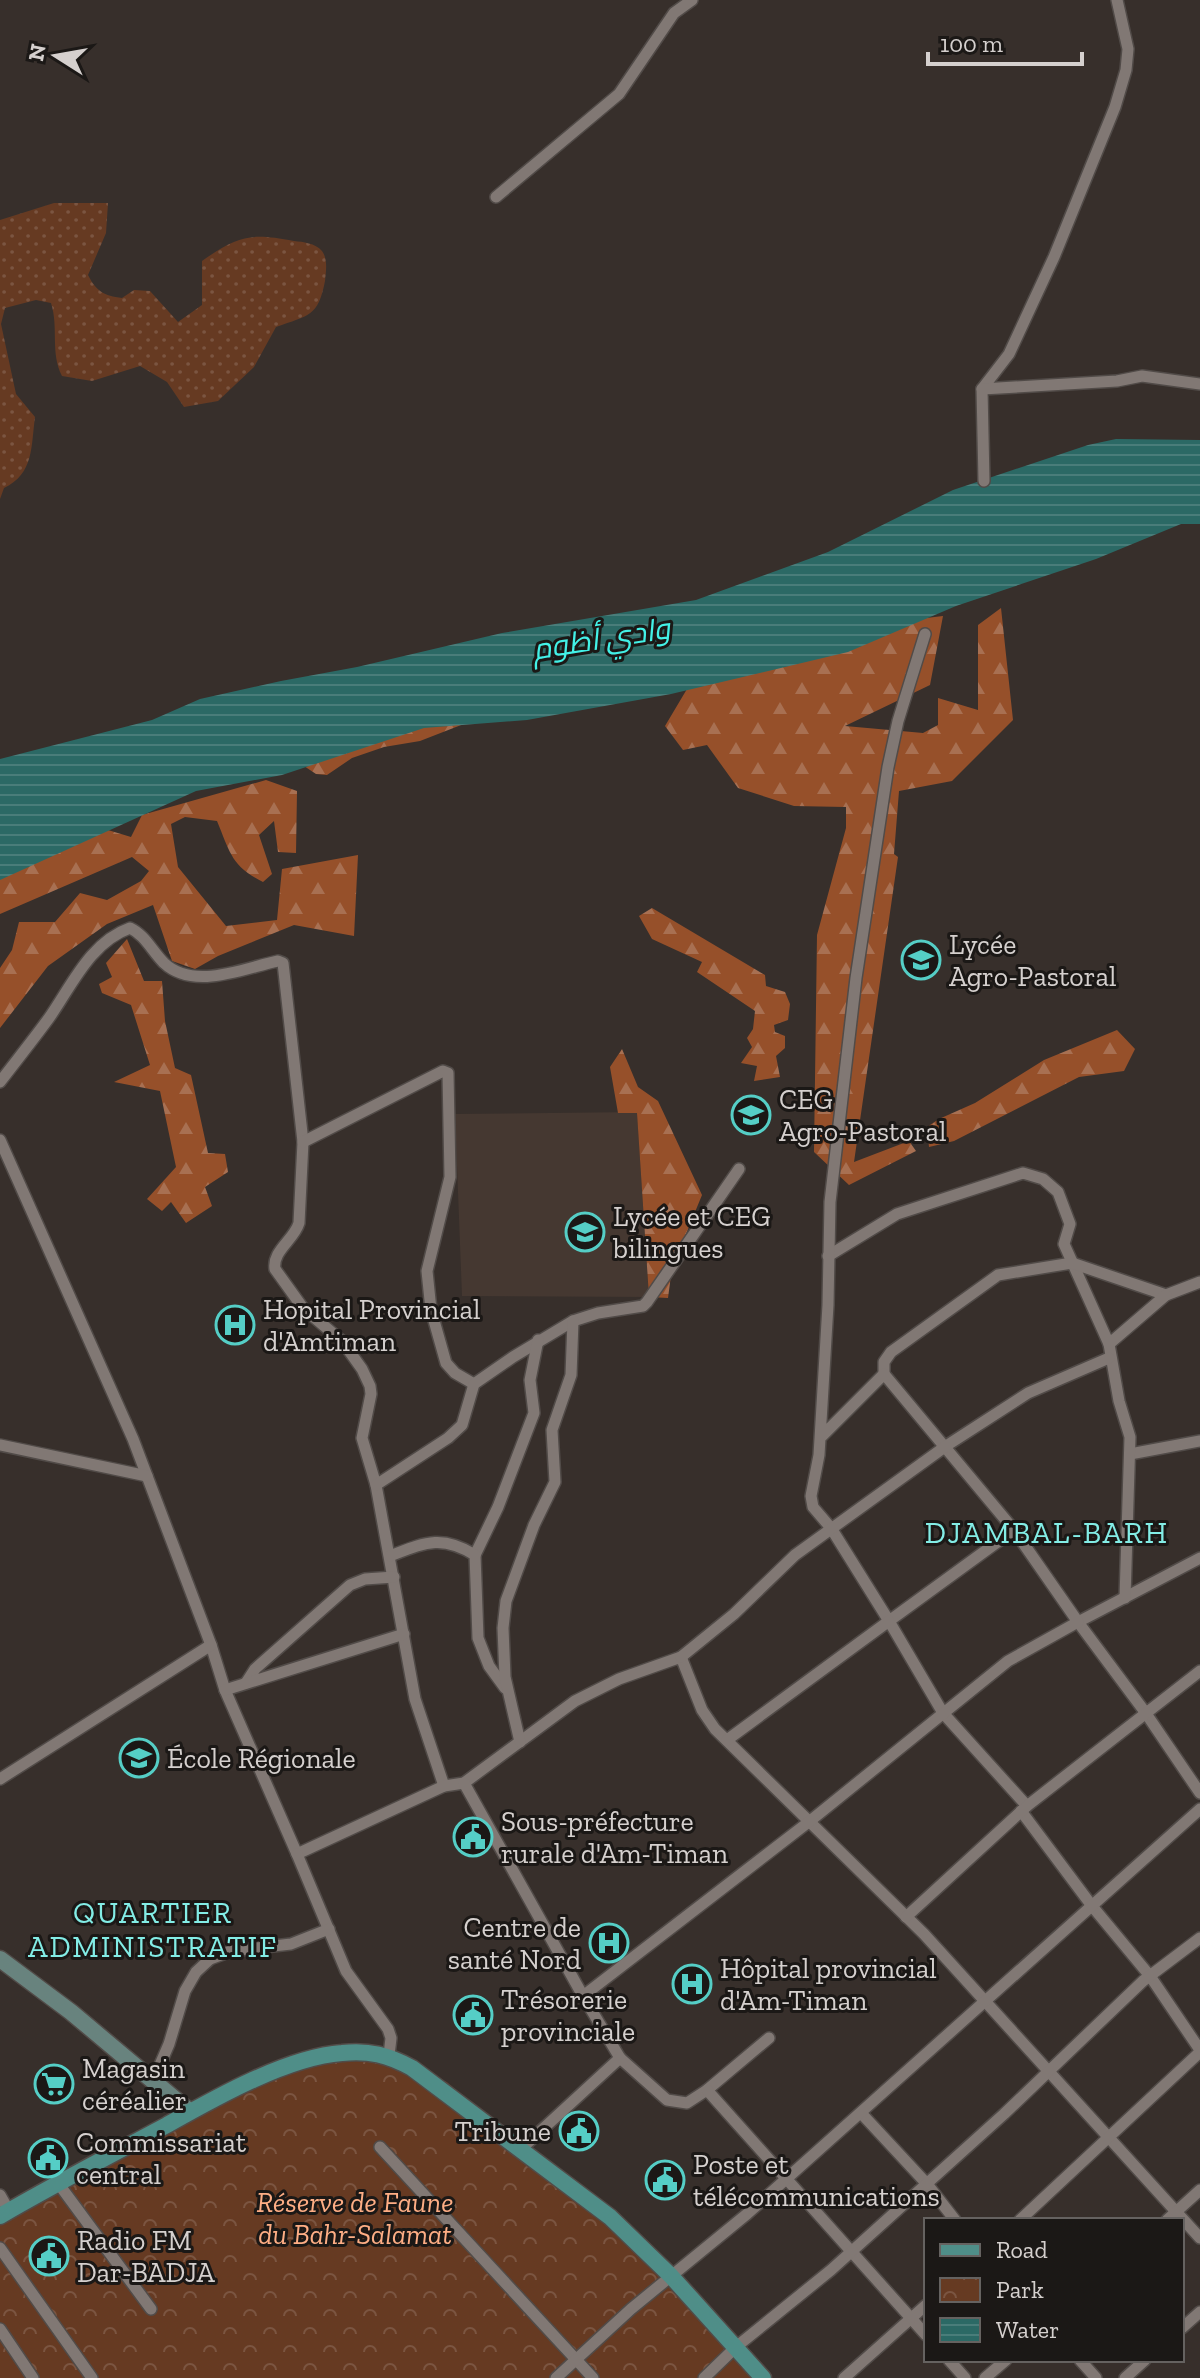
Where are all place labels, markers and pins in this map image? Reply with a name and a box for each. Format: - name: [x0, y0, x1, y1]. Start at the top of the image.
- place label: Lycée Agro-Pastoral: [949, 928, 1116, 993]
- school or university icon: Lycée Agro-Pastoral: [900, 939, 942, 981]
- place label: CEG Agro-Pastoral: [779, 1083, 946, 1148]
- school or university icon: CEG Agro-Pastoral: [730, 1094, 772, 1136]
- place label: Lycée et CEG bilingues: [612, 1200, 771, 1265]
- school or university icon: Lycée et CEG bilingues: [564, 1211, 606, 1253]
- place label: Hopital Provincial d'Amtiman: [263, 1293, 480, 1358]
- hospital icon: Hopital Provincial d'Amtiman: [214, 1304, 256, 1346]
- school or university icon: École Régionale: [118, 1737, 160, 1779]
- place label: École Régionale: [167, 1742, 356, 1775]
- place label: Sous-préfecture rurale d'Am-Timan: [501, 1805, 728, 1870]
- public building icon: Sous-préfecture rurale d'Am-Timan: [452, 1816, 494, 1858]
- place label: Centre de santé Nord: [448, 1911, 581, 1976]
- hospital icon: Centre de santé Nord: [588, 1922, 630, 1964]
- place label: Hôpital provincial d'Am-Timan: [720, 1952, 937, 2017]
- hospital icon: Hôpital provincial d'Am-Timan: [671, 1963, 713, 2005]
- place label: Trésorerie provinciale: [501, 1983, 635, 2048]
- public building icon: Trésorerie provinciale: [452, 1994, 494, 2036]
- place label: Magasin céréalier: [82, 2052, 187, 2117]
- supermarket icon: Magasin céréalier: [33, 2063, 75, 2105]
- public building icon: Tribune: [558, 2110, 600, 2152]
- place label: Tribune: [455, 2115, 551, 2148]
- place label: Commissariat central: [76, 2126, 247, 2191]
- public building icon: Commissariat central: [27, 2137, 69, 2179]
- place label: Poste et télécommunications: [693, 2148, 940, 2213]
- public building icon: Poste et télécommunications: [644, 2159, 686, 2201]
- place label: Radio FM Dar-BADJA: [77, 2224, 216, 2289]
- public building icon: Radio FM Dar-BADJA: [28, 2235, 70, 2277]

